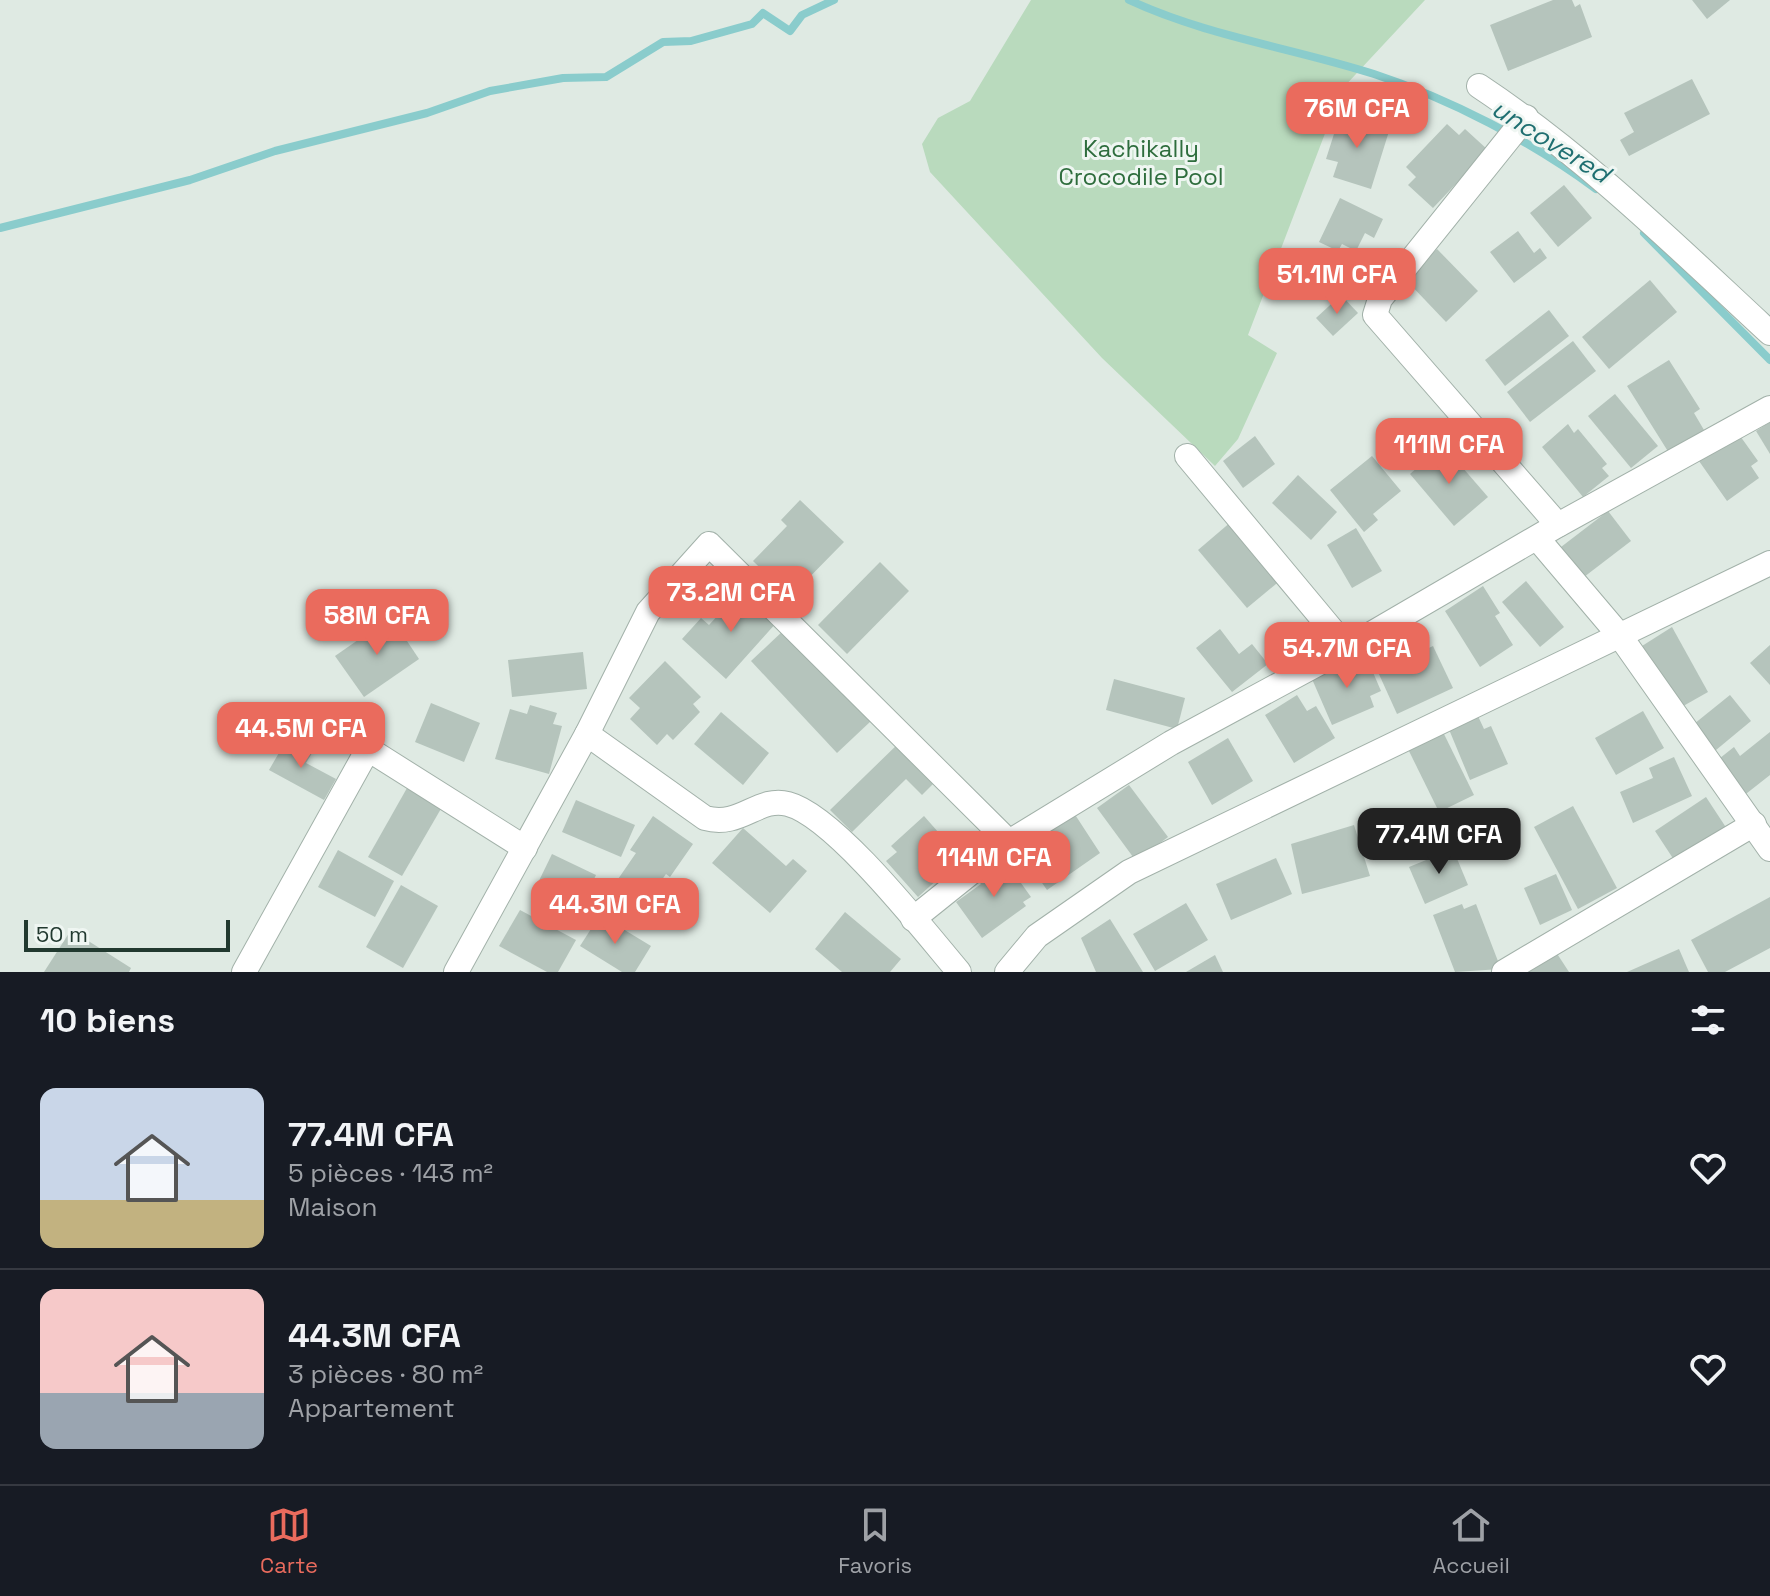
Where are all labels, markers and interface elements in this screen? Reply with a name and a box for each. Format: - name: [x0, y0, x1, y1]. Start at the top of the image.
- pin: 76M CFA: [1283, 82, 1431, 150]
- text: 76M CFA: [1304, 91, 1410, 125]
- water label: uncovered: [1485, 91, 1619, 192]
- park label: Kachikally Crocodile Pool: [1058, 133, 1224, 192]
- pin: 51.1M CFA: [1245, 248, 1429, 316]
- text: 51.1M CFA: [1277, 257, 1397, 291]
- pin: 111M CFA: [1366, 418, 1532, 486]
- text: 111M CFA: [1394, 427, 1504, 461]
- pin: 73.2M CFA: [639, 566, 823, 634]
- text: 73.2M CFA: [667, 575, 795, 609]
- pin: 58M CFA: [303, 589, 451, 657]
- text: 58M CFA: [324, 598, 430, 632]
- pin: 54.7M CFA: [1255, 622, 1439, 690]
- text: 54.7M CFA: [1283, 631, 1411, 665]
- pin: 44.5M CFA: [209, 702, 393, 770]
- text: 44.5M CFA: [235, 711, 367, 745]
- pin: 77.4M CFA: [1347, 808, 1531, 876]
- text: 77.4M CFA: [1376, 817, 1502, 851]
- pin: 114M CFA: [911, 831, 1077, 899]
- text: 114M CFA: [936, 840, 1052, 874]
- pin: 44.3M CFA: [523, 878, 707, 946]
- text: 44.3M CFA: [549, 887, 681, 921]
- scale bar: [24, 916, 230, 952]
- text: 50 m: [36, 920, 88, 948]
- icon: filters: [1686, 998, 1730, 1042]
- text: 10 biens: [40, 999, 175, 1042]
- text: 77.4M CFA: [288, 1113, 454, 1156]
- icon: home: [104, 1120, 200, 1216]
- icon: heart: [1686, 1146, 1730, 1190]
- text: 5 pièces · 143 m²: [288, 1156, 493, 1190]
- text: Maison: [288, 1190, 378, 1224]
- text: 44.3M CFA: [288, 1314, 461, 1357]
- icon: home: [104, 1321, 200, 1417]
- icon: heart: [1686, 1347, 1730, 1391]
- text: 3 pièces · 80 m²: [288, 1357, 483, 1391]
- text: Appartement: [288, 1391, 455, 1425]
- tab: Carte: [260, 1503, 318, 1579]
- tab: Favoris: [838, 1503, 912, 1579]
- tab: Accueil: [1432, 1503, 1510, 1579]

